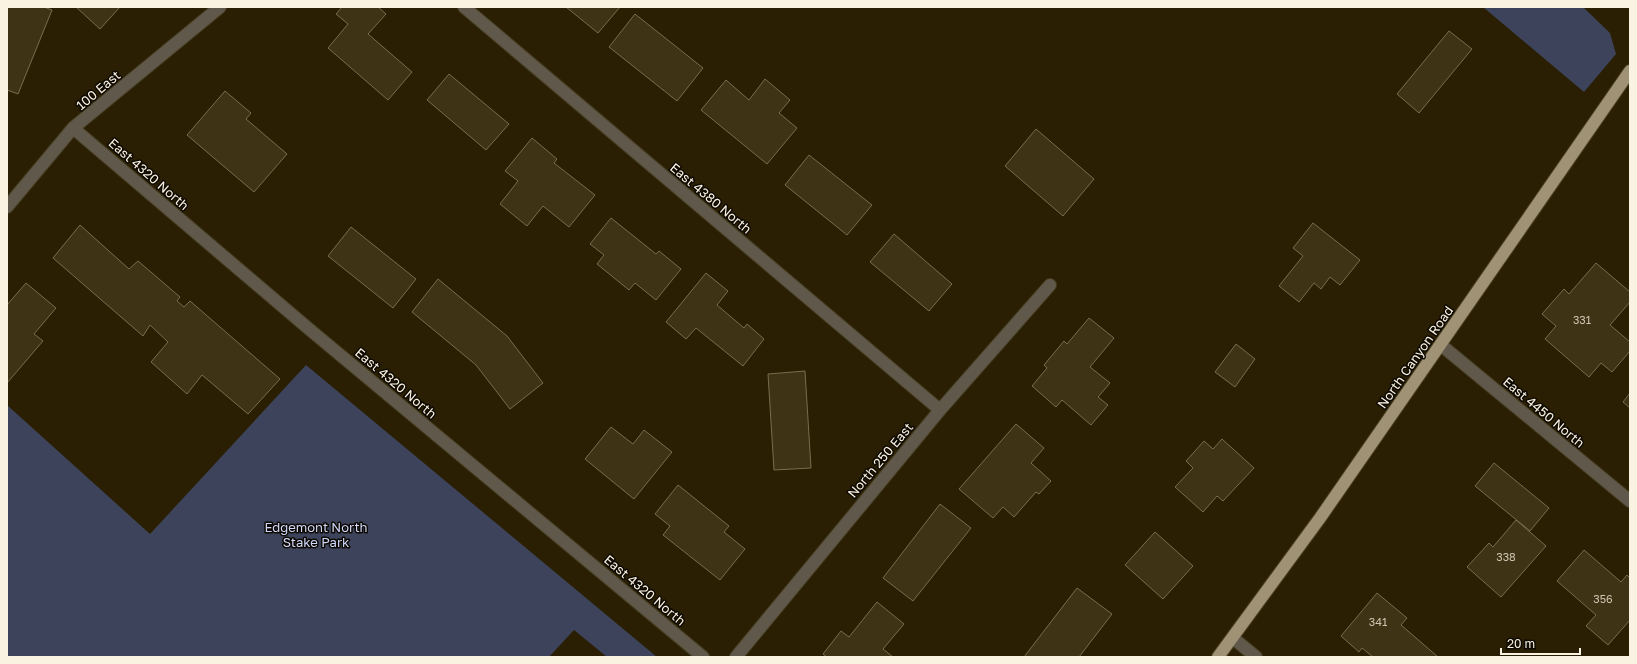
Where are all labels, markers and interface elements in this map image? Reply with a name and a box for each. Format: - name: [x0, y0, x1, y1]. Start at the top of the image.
- street label: 100 East: [73, 67, 123, 113]
- street label: East 4320 North: [106, 135, 192, 213]
- street label: East 4380 North: [667, 159, 755, 237]
- street label: North Canyon Road: [1374, 303, 1456, 411]
- house number: 331: [1573, 313, 1591, 326]
- street label: East 4320 North: [352, 344, 440, 422]
- street label: East 4450 North: [1500, 373, 1588, 451]
- street label: North 250 East: [844, 419, 916, 501]
- park label: Edgemont North Stake Park: [264, 519, 368, 550]
- house number: 338: [1496, 550, 1516, 563]
- street label: East 4320 North: [601, 551, 689, 629]
- house number: 356: [1593, 592, 1613, 605]
- house number: 341: [1369, 615, 1387, 628]
- scale bar: [1501, 630, 1580, 656]
- text: 20 m: [1507, 636, 1535, 651]

